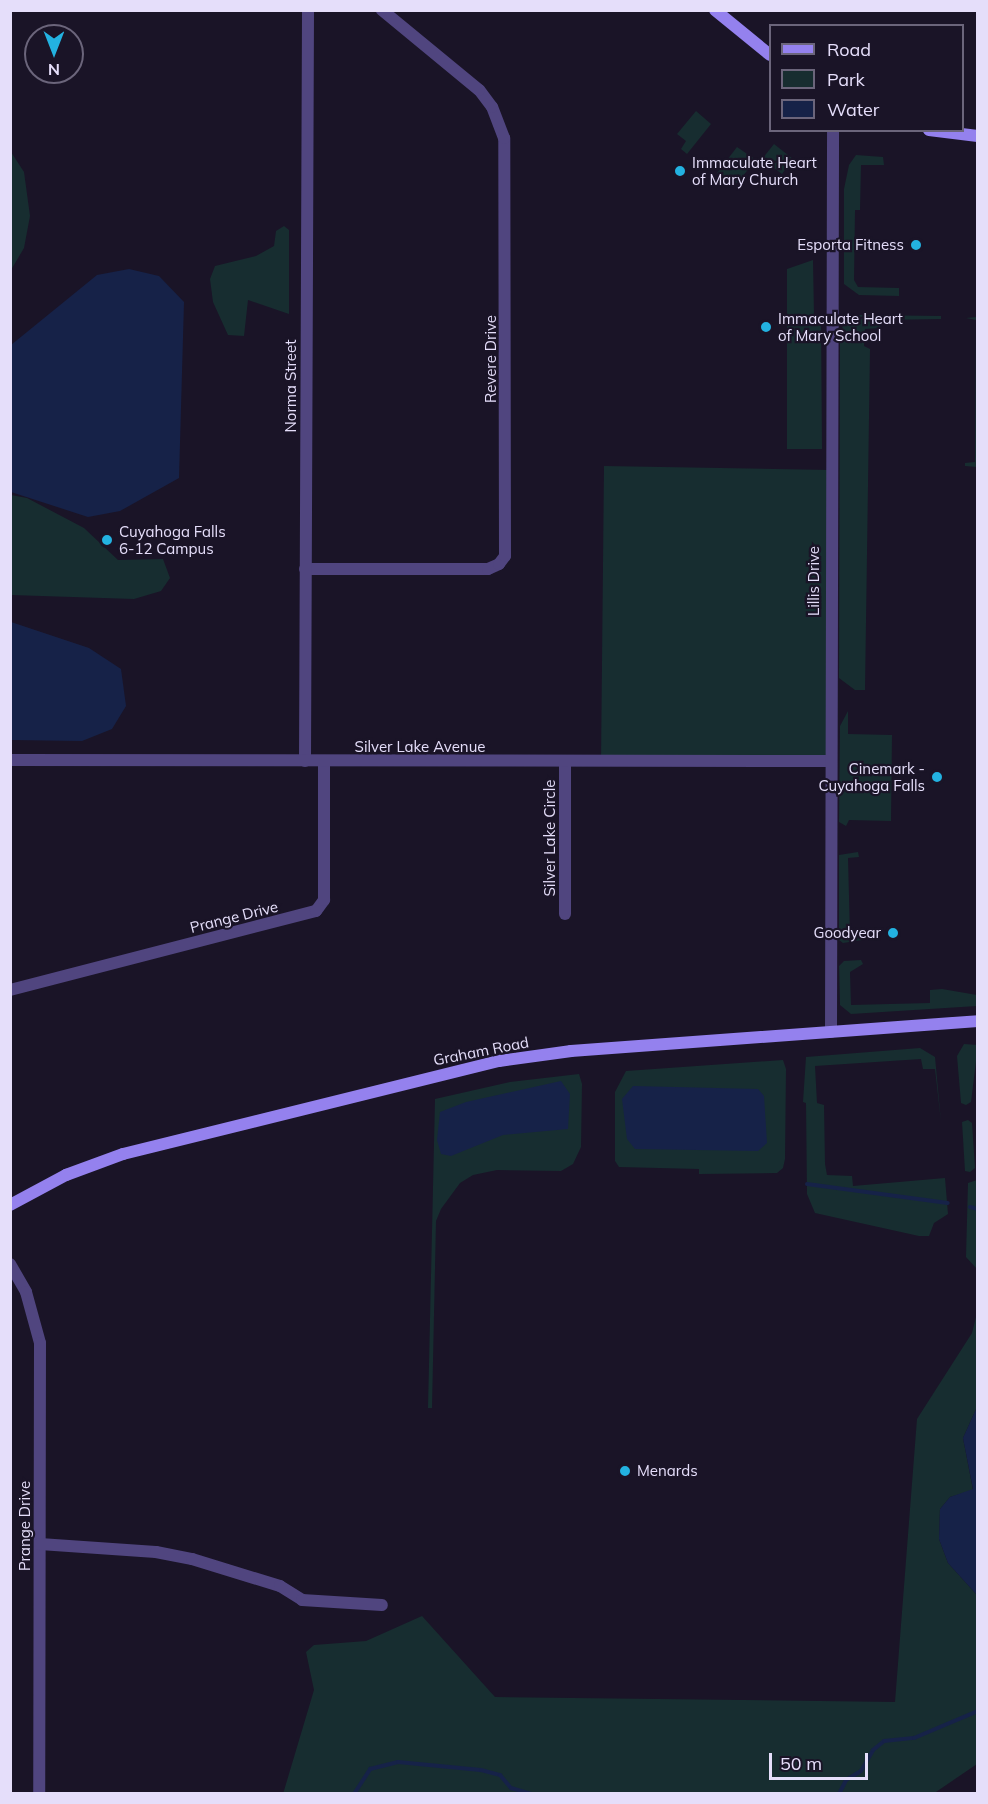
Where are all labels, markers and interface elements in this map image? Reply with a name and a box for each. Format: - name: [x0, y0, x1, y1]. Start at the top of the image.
- north arrow: [24, 24, 84, 84]
- legend: [769, 24, 964, 132]
- text: Road: [827, 38, 871, 61]
- text: N: [48, 60, 60, 80]
- text: Park: [827, 68, 865, 91]
- text: Water: [827, 98, 879, 121]
- place label: Immaculate Heart of Mary Church: [692, 153, 817, 188]
- marker: Immaculate Heart of Mary Church: [673, 164, 687, 178]
- place label: Esporta Fitness: [797, 236, 904, 254]
- marker: Esporta Fitness: [909, 238, 923, 252]
- place label: Immaculate Heart of Mary School: [778, 309, 903, 344]
- street label: Revere Drive: [482, 315, 500, 403]
- marker: Immaculate Heart of Mary School: [759, 320, 773, 334]
- street label: Norma Street: [282, 340, 300, 432]
- place label: Cuyahoga Falls 6-12 Campus: [119, 522, 226, 557]
- marker: Cuyahoga Falls 6-12 Campus: [100, 533, 114, 547]
- street label: Lillis Drive: [805, 546, 823, 616]
- street label: Silver Lake Avenue: [355, 738, 485, 756]
- place label: Cinemark - Cuyahoga Falls: [818, 759, 925, 794]
- marker: Cinemark - Cuyahoga Falls: [930, 770, 944, 784]
- street label: Silver Lake Circle: [541, 780, 559, 896]
- street label: Prange Drive: [188, 897, 280, 937]
- place label: Goodyear: [813, 924, 881, 942]
- marker: Goodyear: [886, 926, 900, 940]
- street label: Graham Road: [432, 1033, 530, 1069]
- place label: Menards: [637, 1462, 698, 1480]
- marker: Menards: [618, 1464, 632, 1478]
- street label: Prange Drive: [16, 1481, 34, 1571]
- scale bar: [772, 1741, 871, 1779]
- text: 50 m: [780, 1752, 822, 1775]

